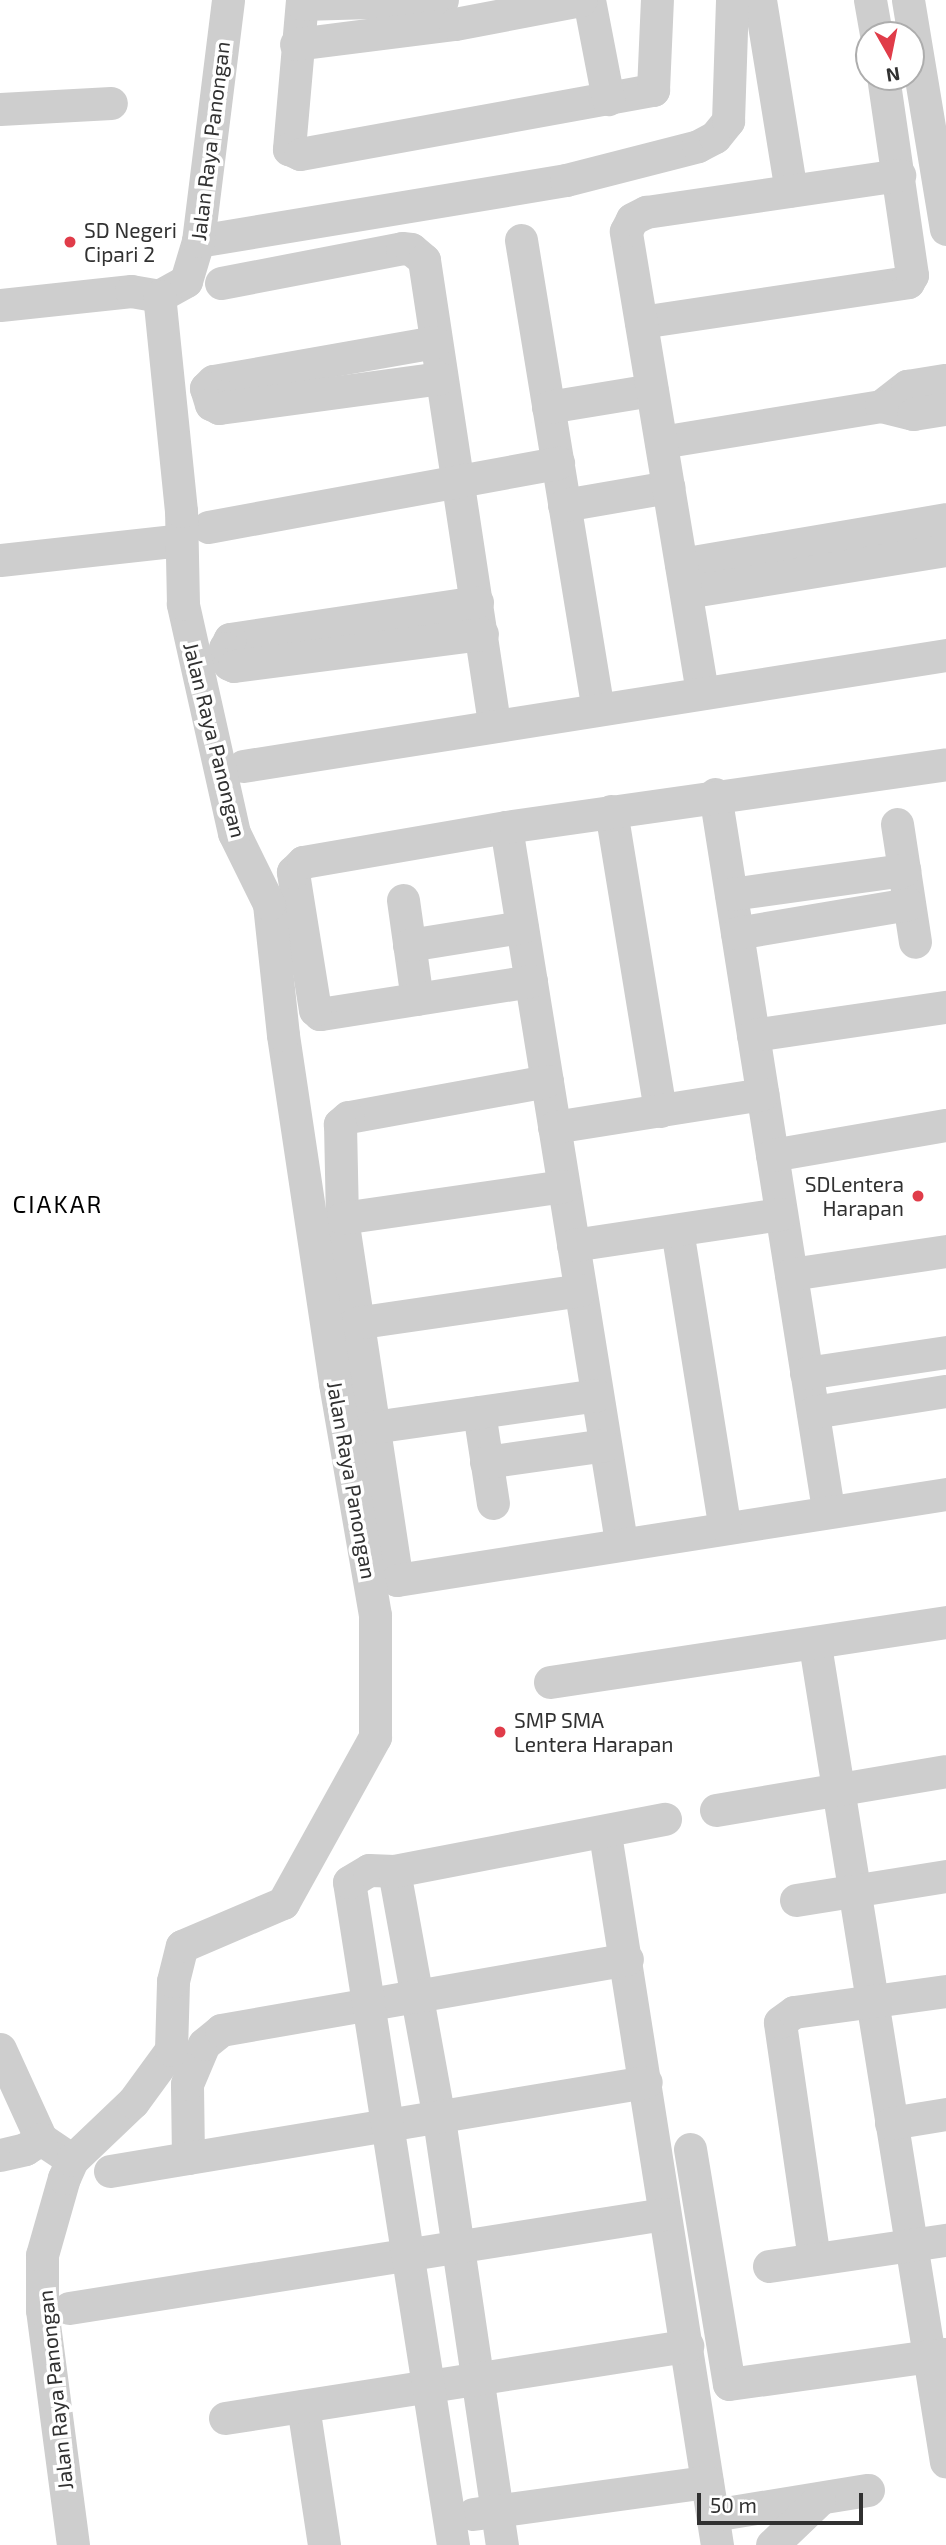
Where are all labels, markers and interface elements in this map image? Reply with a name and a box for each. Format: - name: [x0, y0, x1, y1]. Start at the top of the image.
- north arrow: [855, 21, 925, 91]
- street label: Jalan Raya Panongan: [185, 40, 235, 242]
- text: N: [884, 63, 902, 88]
- place label: SD Negeri Cipari 2: [84, 217, 177, 267]
- marker: SD Negeri Cipari 2: [62, 234, 78, 250]
- street label: Jalan Raya Panongan: [179, 640, 251, 840]
- place label: SDLentera Harapan: [805, 1171, 904, 1221]
- marker: SDLentera Harapan: [910, 1188, 926, 1204]
- district label: CIAKAR: [13, 1190, 103, 1218]
- street label: Jalan Raya Panongan: [322, 1379, 382, 1581]
- place label: SMP SMA Lentera Harapan: [514, 1707, 674, 1757]
- marker: SMP SMA Lentera Harapan: [492, 1724, 508, 1740]
- street label: Jalan Raya Panongan: [32, 2289, 78, 2491]
- scale bar: [701, 2478, 867, 2522]
- text: 50 m: [710, 2492, 757, 2517]

